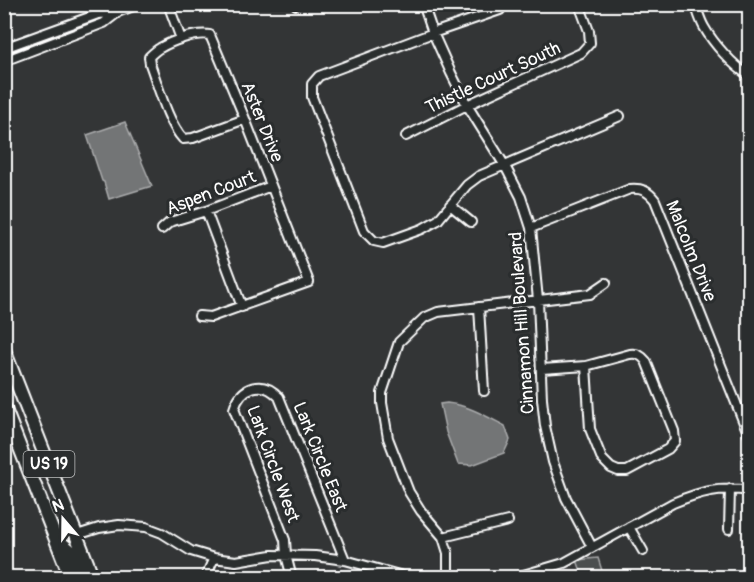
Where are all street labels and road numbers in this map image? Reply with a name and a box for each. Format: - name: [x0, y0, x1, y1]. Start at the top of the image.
- street label: Thistle Court South: [422, 37, 564, 119]
- street label: Aster Drive: [235, 78, 289, 166]
- street label: Aspen Court: [163, 165, 260, 221]
- street label: Malcolm Drive: [660, 197, 722, 305]
- street label: Cinnamon Hill Boulevard: [504, 231, 540, 415]
- street label: Lark Circle East: [288, 399, 353, 516]
- street label: Lark Circle West: [241, 402, 305, 526]
- road number: US 19: [23, 451, 74, 477]

